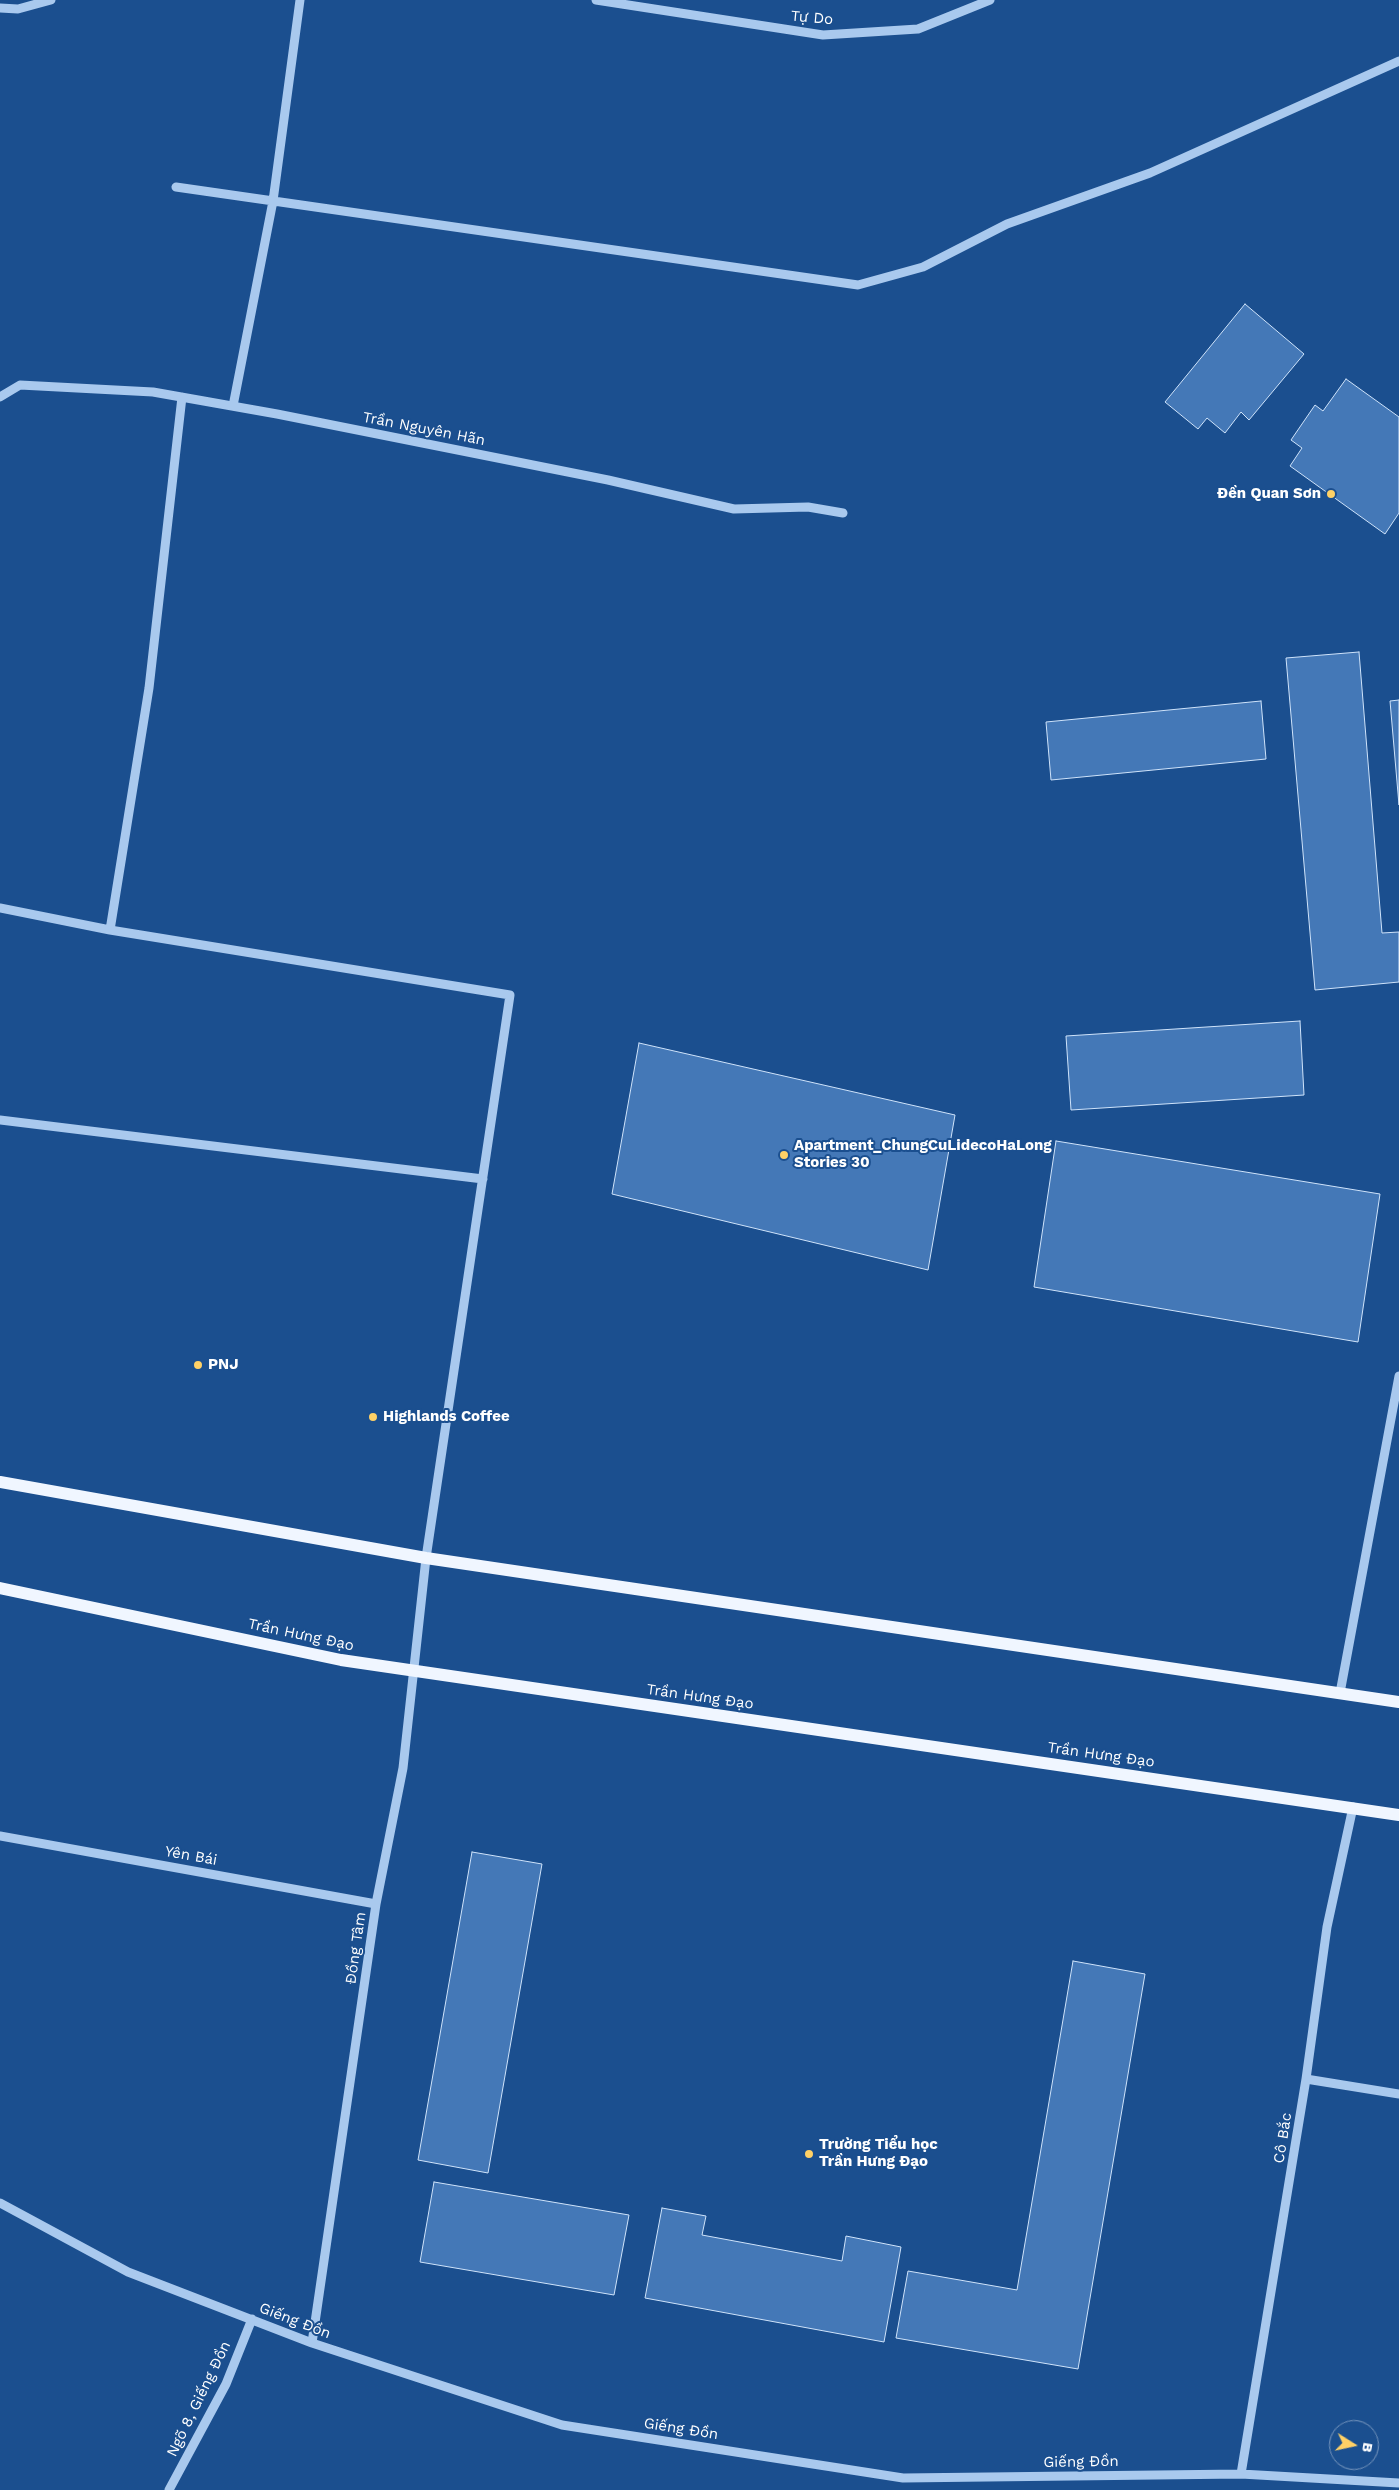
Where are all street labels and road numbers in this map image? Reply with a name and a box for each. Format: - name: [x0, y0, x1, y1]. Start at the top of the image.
- street label: Tự Do: [790, 7, 834, 29]
- street label: Trần Nguyên Hãn: [361, 408, 487, 450]
- street label: Trần Hưng Đạo: [246, 1615, 356, 1655]
- street label: Trần Hưng Đạo: [645, 1681, 755, 1713]
- street label: Trần Hưng Đạo: [1046, 1739, 1156, 1771]
- street label: Yên Bái: [163, 1843, 219, 1869]
- street label: Đồng Tâm: [342, 1911, 370, 1985]
- street label: Cô Bắc: [1270, 2111, 1296, 2165]
- street label: Giếng Đồn: [257, 2299, 333, 2343]
- street label: Ngõ 8, Giếng Đồn: [163, 2338, 235, 2460]
- street label: Giếng Đồn: [642, 2414, 720, 2444]
- street label: Giếng Đồn: [1043, 2452, 1119, 2472]

